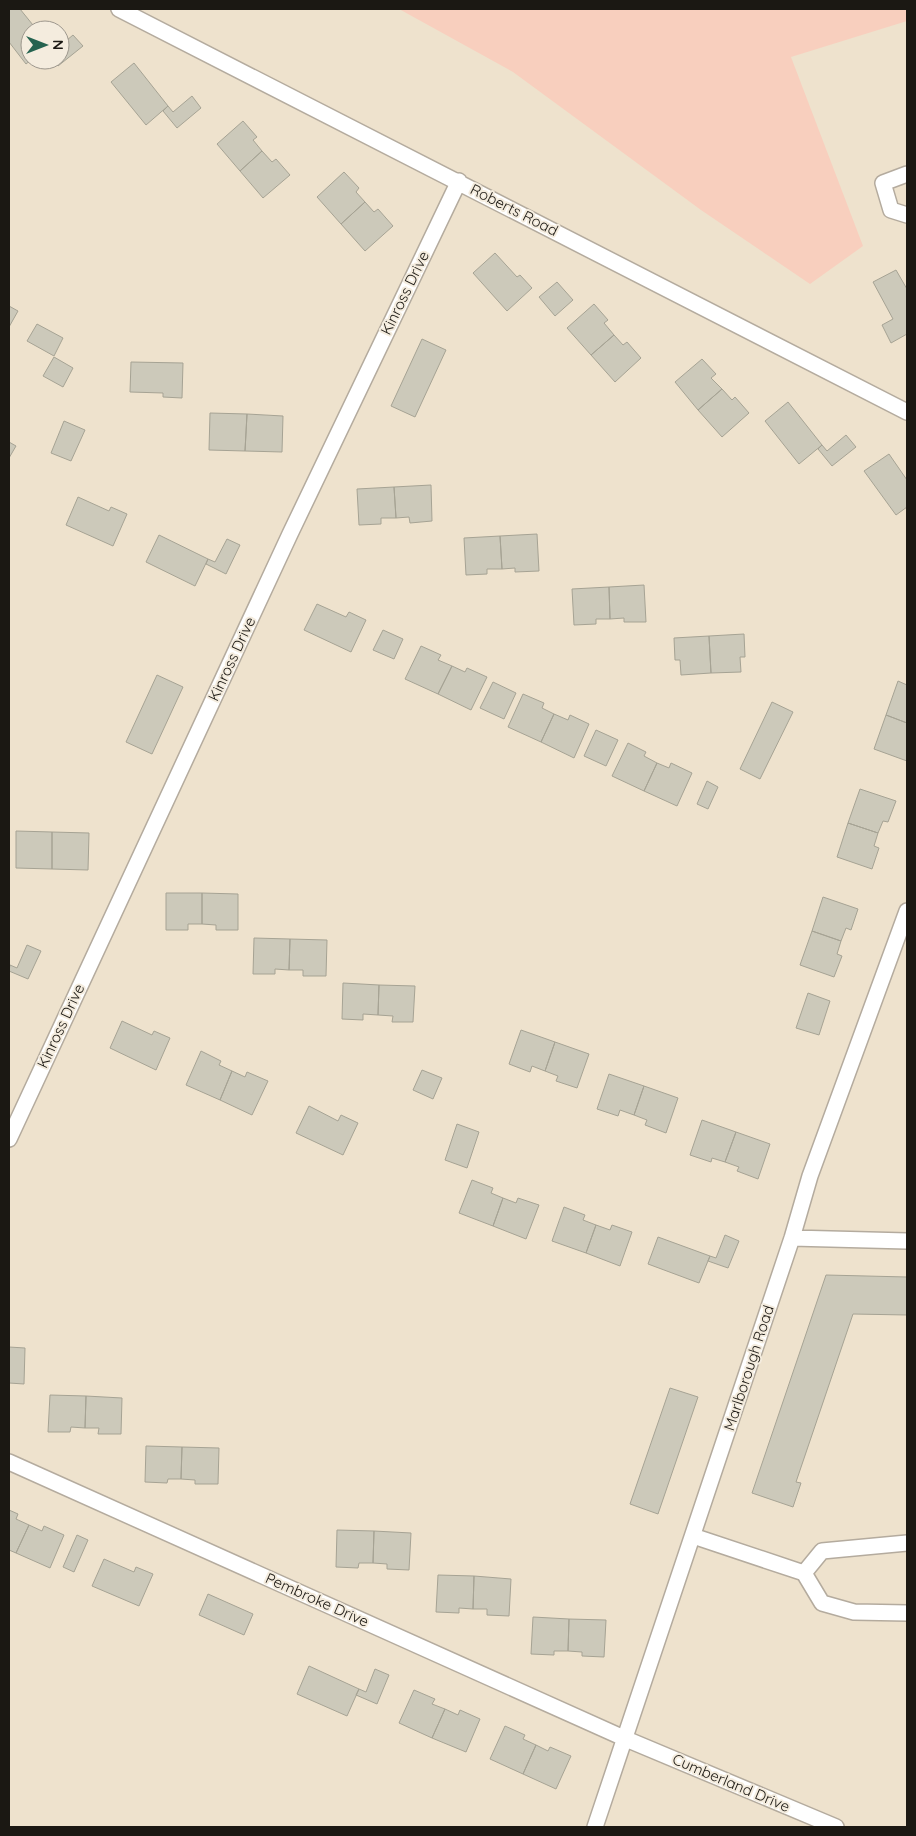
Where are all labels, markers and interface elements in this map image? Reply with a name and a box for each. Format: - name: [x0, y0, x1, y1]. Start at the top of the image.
- north arrow: [20, 20, 70, 70]
- text: N: [49, 40, 67, 50]
- street label: Roberts Road: [467, 179, 561, 240]
- street label: Kinross Drive: [376, 248, 433, 338]
- street label: Kinross Drive: [204, 614, 259, 704]
- street label: Kinross Drive: [33, 981, 88, 1071]
- street label: Marlborough Road: [719, 1303, 778, 1433]
- street label: Pembroke Drive: [263, 1568, 372, 1631]
- street label: Cumberland Drive: [670, 1749, 793, 1816]

